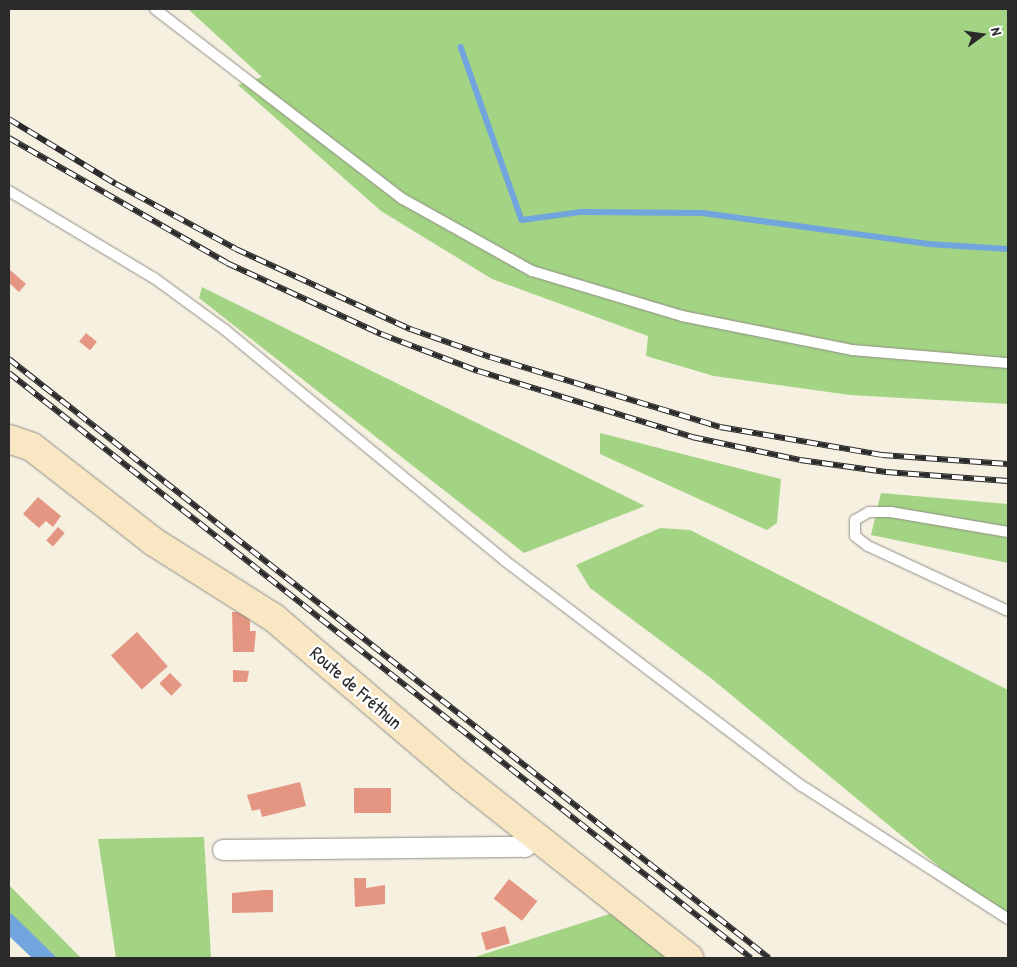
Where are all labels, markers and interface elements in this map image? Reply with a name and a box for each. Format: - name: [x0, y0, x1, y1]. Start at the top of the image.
- north arrow: [957, 10, 1007, 60]
- text: N: [987, 25, 1007, 37]
- street label: Route de Fréthun: [305, 642, 407, 734]

